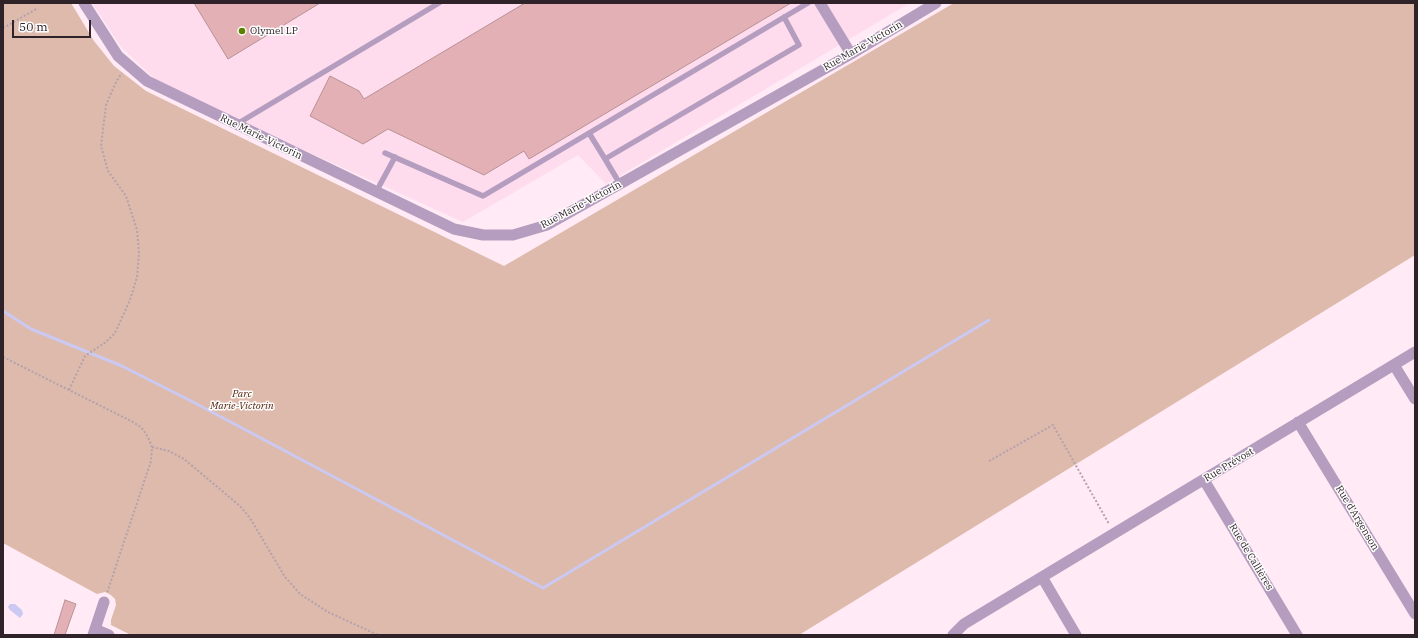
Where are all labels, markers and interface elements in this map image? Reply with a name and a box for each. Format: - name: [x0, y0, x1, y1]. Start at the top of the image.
- scale bar: [14, 12, 93, 38]
- street label: Rue Marie-Victorin: [821, 18, 905, 74]
- text: 50 m: [19, 19, 48, 34]
- place label: Olymel LP: [250, 25, 298, 37]
- marker: Olymel LP: [237, 26, 247, 36]
- street label: Rue Marie-Victorin: [218, 112, 304, 162]
- street label: Rue Marie-Victorin: [539, 179, 623, 231]
- park label: Parc Marie-Victorin: [210, 388, 274, 412]
- street label: Rue Prévost: [1202, 446, 1256, 484]
- street label: Rue d'Argenson: [1333, 483, 1381, 553]
- street label: Rue de Callières: [1226, 522, 1276, 592]

